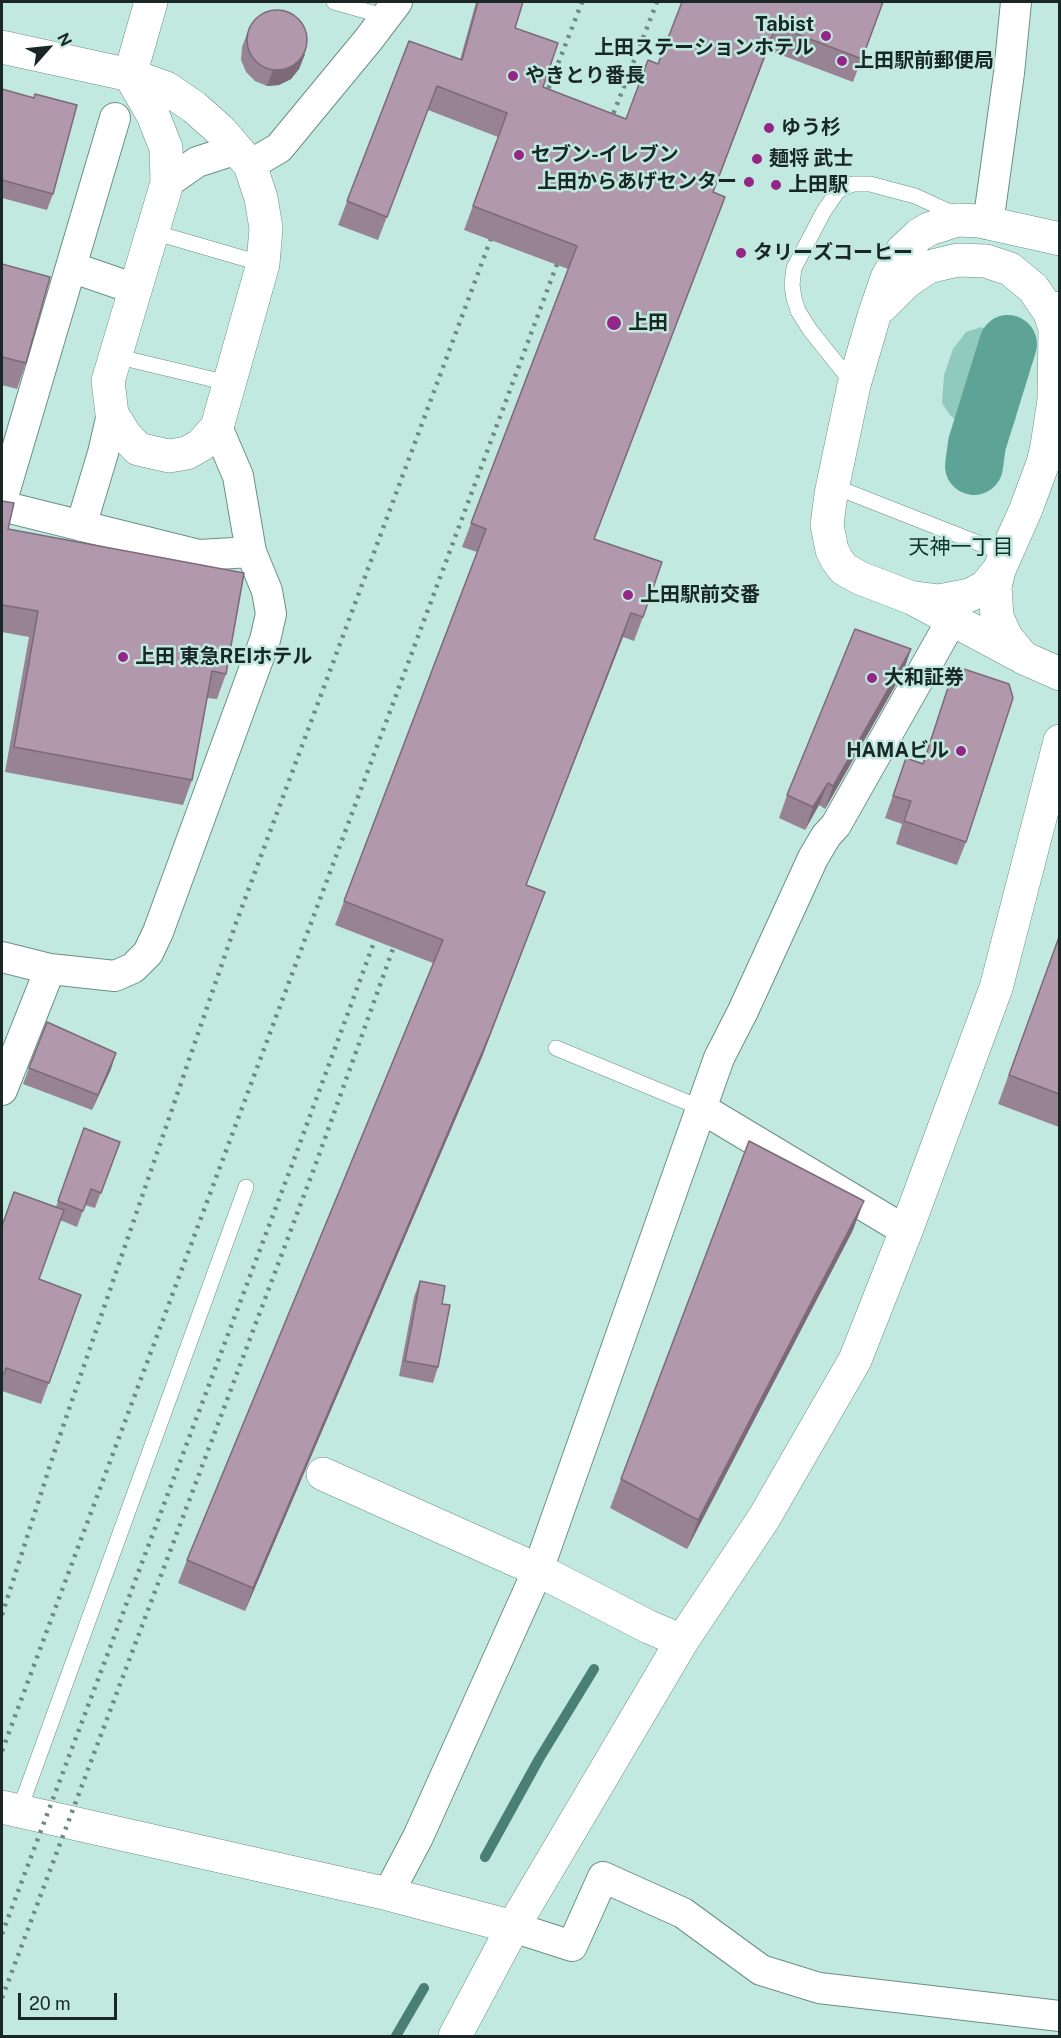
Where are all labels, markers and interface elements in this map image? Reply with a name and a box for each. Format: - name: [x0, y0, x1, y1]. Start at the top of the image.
- place label: Tabist 上田ステーションホテル: [594, 13, 814, 60]
- north arrow: [18, 18, 78, 78]
- marker: Tabist 上田ステーションホテル: [819, 29, 833, 43]
- text: N: [53, 30, 76, 49]
- place label: 上田駅前郵便局: [854, 49, 994, 73]
- marker: 上田駅前郵便局: [835, 54, 849, 68]
- place label: やきとり番長: [525, 64, 645, 88]
- marker: やきとり番長: [506, 69, 520, 83]
- place label: ゆう杉: [781, 116, 841, 140]
- marker: ゆう杉: [762, 121, 776, 135]
- place label: セブン-イレブン: [531, 143, 679, 167]
- place label: 麺将 武士: [769, 147, 854, 171]
- marker: セブン-イレブン: [512, 148, 526, 162]
- marker: 麺将 武士: [750, 152, 764, 166]
- place label: 上田からあげセンター: [537, 170, 737, 194]
- place label: 上田駅: [788, 173, 848, 197]
- marker: 上田からあげセンター: [742, 175, 756, 189]
- marker: 上田駅: [769, 178, 783, 192]
- place label: タリーズコーヒー: [753, 241, 913, 265]
- marker: タリーズコーヒー: [734, 246, 748, 260]
- place label: 上田: [628, 311, 668, 335]
- marker: 上田: [605, 314, 623, 332]
- district label: 天神一丁目: [909, 535, 1013, 561]
- place label: 上田駅前交番: [640, 583, 760, 607]
- marker: 上田駅前交番: [621, 588, 635, 602]
- place label: 上田 東急REIホテル: [135, 645, 312, 669]
- marker: 上田 東急REIホテル: [116, 650, 130, 664]
- place label: 大和証券: [884, 666, 964, 690]
- marker: 大和証券: [865, 671, 879, 685]
- place label: HAMAビル: [846, 739, 949, 763]
- marker: HAMAビル: [954, 744, 968, 758]
- scale bar: [21, 1981, 120, 2019]
- text: 20 m: [29, 1993, 71, 2014]

